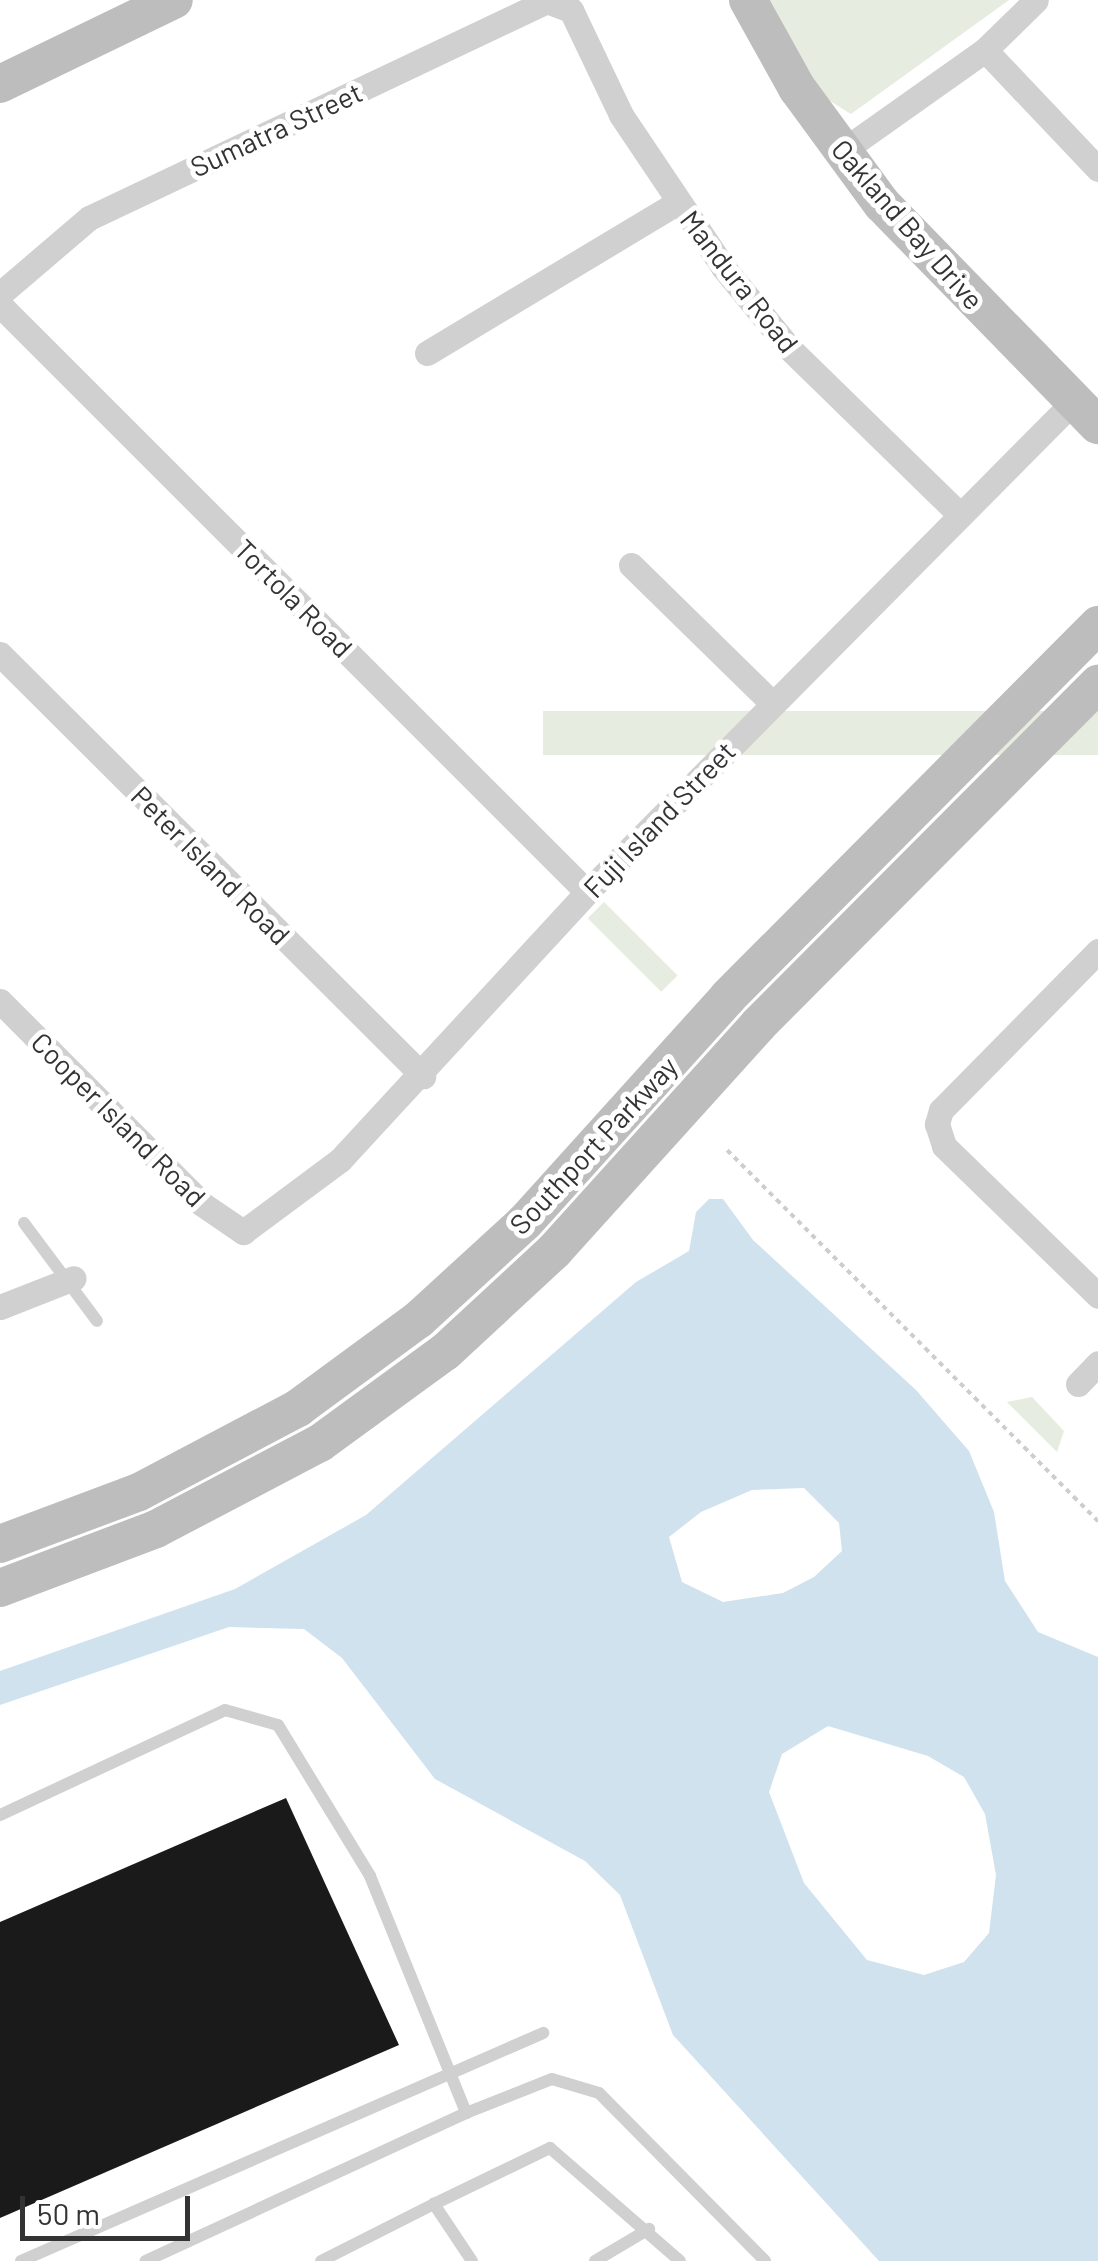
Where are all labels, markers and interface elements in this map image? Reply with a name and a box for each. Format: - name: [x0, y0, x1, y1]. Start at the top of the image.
- street label: Sumatra Street: [185, 75, 367, 183]
- street label: Oakland Bay Drive: [825, 132, 991, 316]
- street label: Mandura Road: [674, 203, 806, 359]
- street label: Tortola Road: [228, 532, 360, 664]
- street label: Fuji Island Street: [576, 734, 742, 904]
- street label: Peter Island Road: [125, 779, 297, 951]
- street label: Cooper Island Road: [25, 1025, 213, 1213]
- street label: Southport Parkway: [502, 1049, 684, 1241]
- scale bar: [25, 2176, 195, 2238]
- text: 50 m: [37, 2195, 100, 2231]

